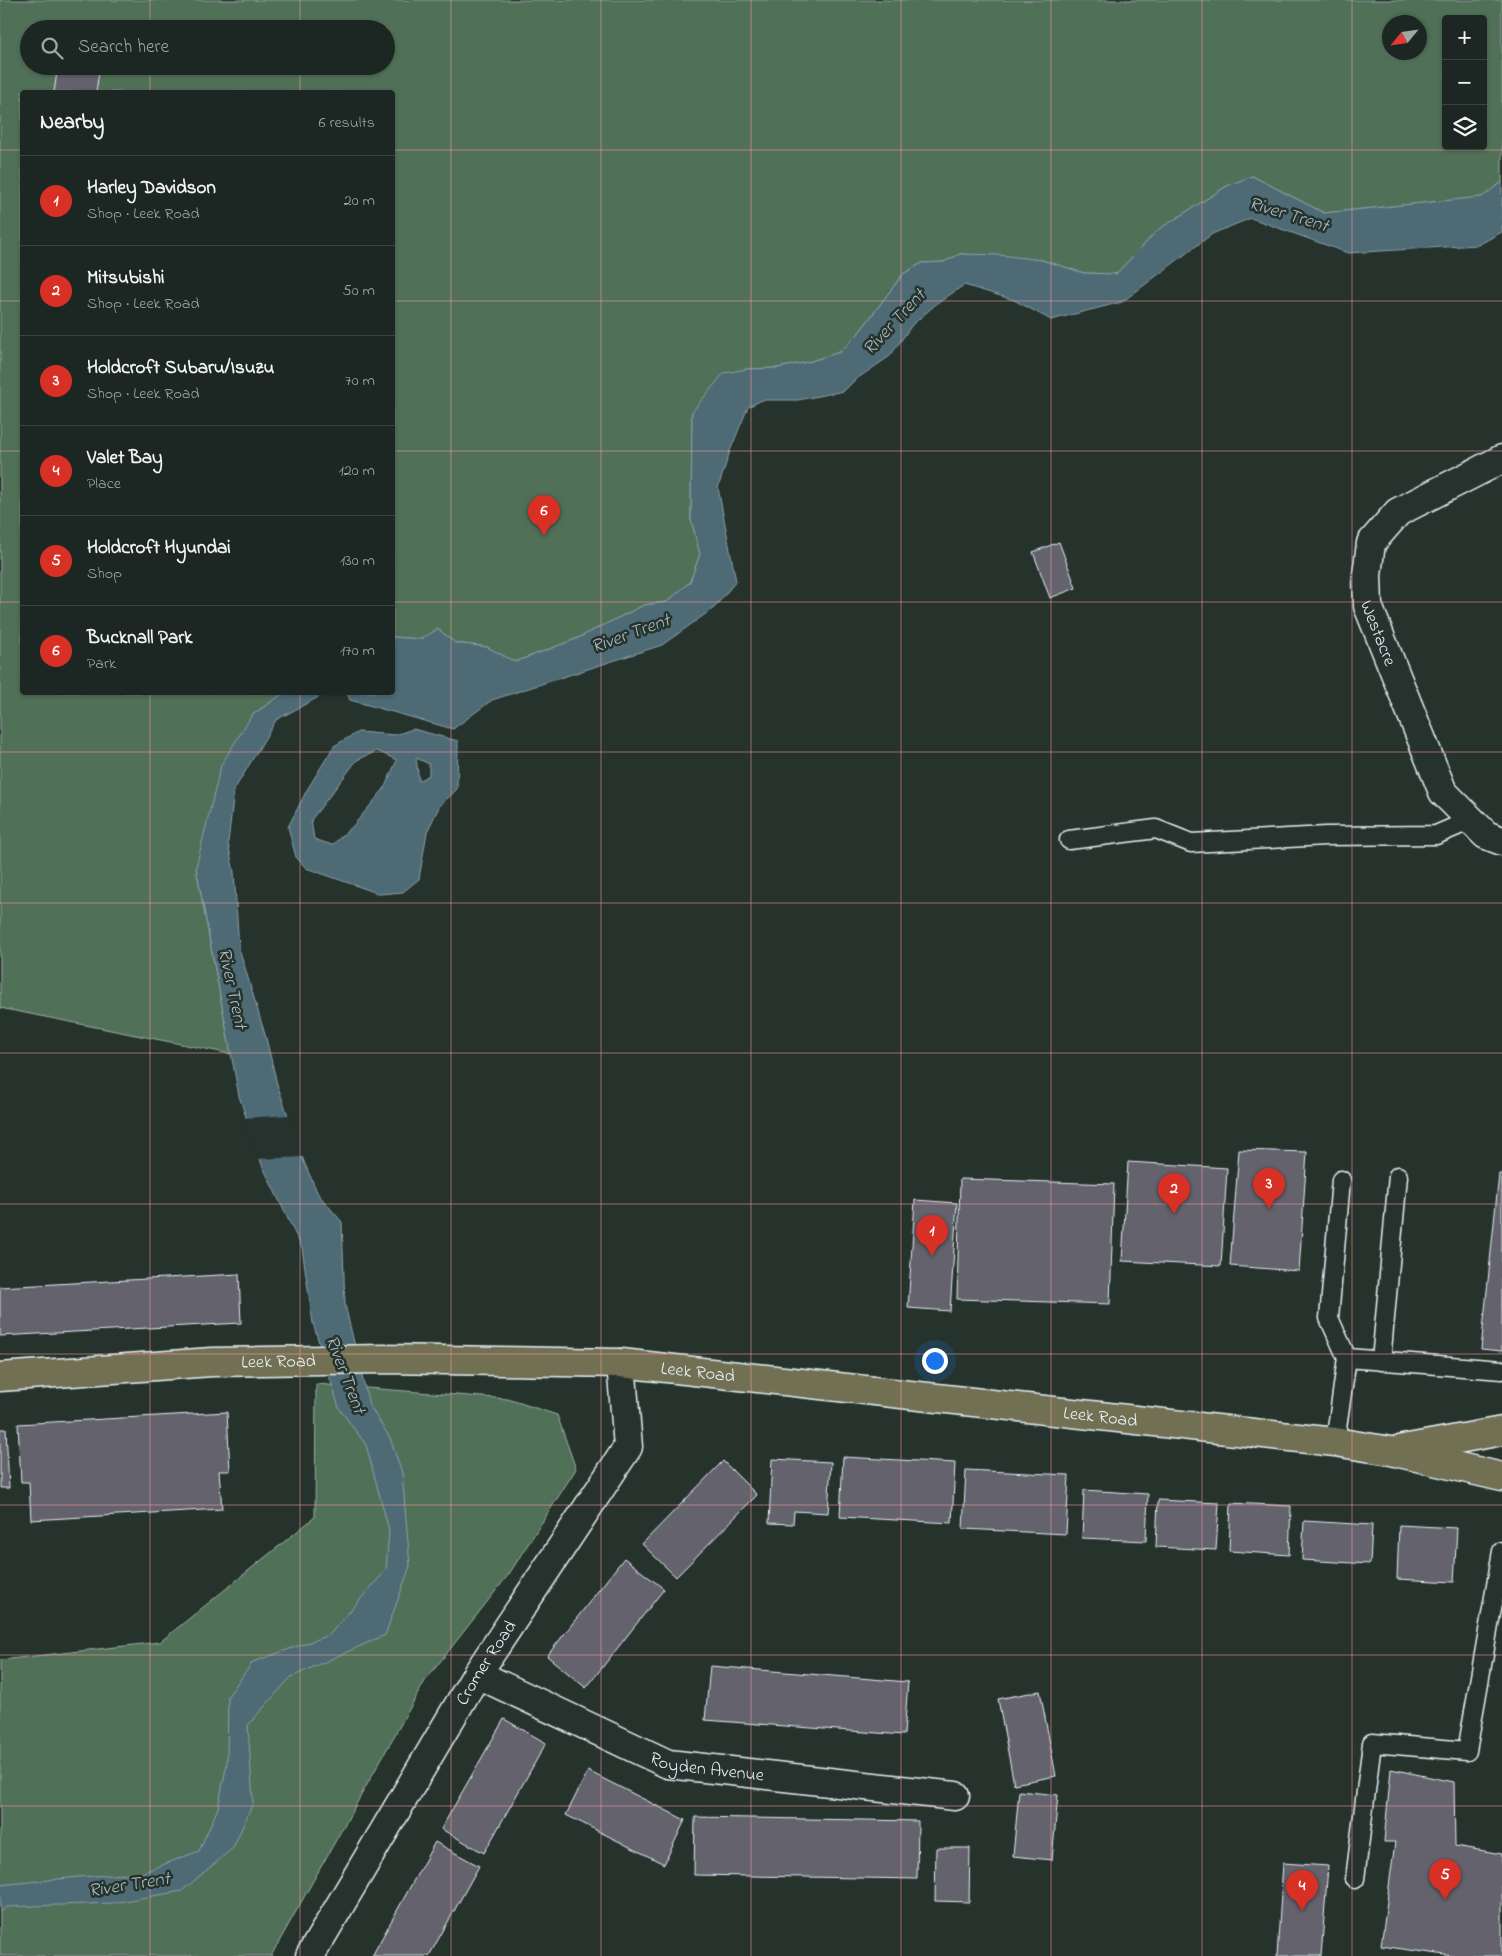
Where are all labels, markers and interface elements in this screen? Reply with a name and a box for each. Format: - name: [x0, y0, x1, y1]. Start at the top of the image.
- north arrow: [1382, 15, 1427, 60]
- map controls: [1442, 15, 1487, 150]
- button: +: [1442, 15, 1487, 60]
- search box: [20, 20, 395, 75]
- icon: search: [38, 34, 66, 62]
- text: Search here: [78, 34, 169, 61]
- button: −: [1442, 60, 1487, 105]
- button: layers: [1442, 105, 1487, 150]
- text: Nearby: [40, 108, 104, 138]
- text: 6 results: [318, 111, 375, 135]
- text: Harley Davidson: [87, 175, 216, 202]
- text: 1: [53, 189, 59, 213]
- text: 20 m: [344, 189, 375, 213]
- water label: River Trent: [1245, 190, 1333, 241]
- text: Shop · Leek Road: [87, 202, 199, 226]
- text: Mitsubishi: [87, 265, 164, 292]
- text: 2: [52, 279, 60, 303]
- text: 50 m: [343, 279, 375, 303]
- water label: River Trent: [857, 282, 934, 362]
- text: Shop · Leek Road: [87, 292, 199, 316]
- text: Holdcroft Subaru/Isuzu: [87, 355, 274, 382]
- text: 3: [53, 369, 59, 393]
- text: 70 m: [345, 369, 375, 393]
- text: Shop · Leek Road: [87, 382, 199, 406]
- text: Valet Bay: [87, 445, 163, 472]
- text: 4: [53, 459, 59, 483]
- text: 120 m: [339, 459, 375, 483]
- text: Place: [87, 472, 121, 496]
- pin: 6: [528, 495, 560, 536]
- text: Holdcroft Hyundai: [87, 535, 231, 562]
- text: 5: [51, 549, 61, 573]
- text: 130 m: [340, 549, 375, 573]
- text: Shop: [87, 562, 122, 586]
- street label: Westacre: [1352, 597, 1402, 671]
- water label: River Trent: [588, 607, 676, 661]
- text: Bucknall Park: [87, 625, 192, 652]
- text: 6: [52, 639, 60, 663]
- text: 170 m: [340, 639, 375, 663]
- text: Park: [87, 652, 116, 676]
- water label: River Trent: [210, 946, 254, 1033]
- pin: 3: [1253, 1168, 1285, 1209]
- pin: 2: [1158, 1173, 1190, 1214]
- pin: 1: [916, 1215, 948, 1256]
- water label: River Trent: [317, 1332, 373, 1420]
- your location: [922, 1348, 948, 1374]
- street label: Leek Road: [241, 1349, 316, 1376]
- street label: Leek Road: [659, 1356, 736, 1391]
- street label: Leek Road: [1062, 1401, 1139, 1435]
- street label: Cromer Road: [450, 1616, 524, 1711]
- street label: Royden Avenue: [645, 1746, 766, 1790]
- pin: 5: [1429, 1859, 1461, 1900]
- water label: River Trent: [87, 1865, 174, 1905]
- pin: 4: [1286, 1870, 1318, 1911]

